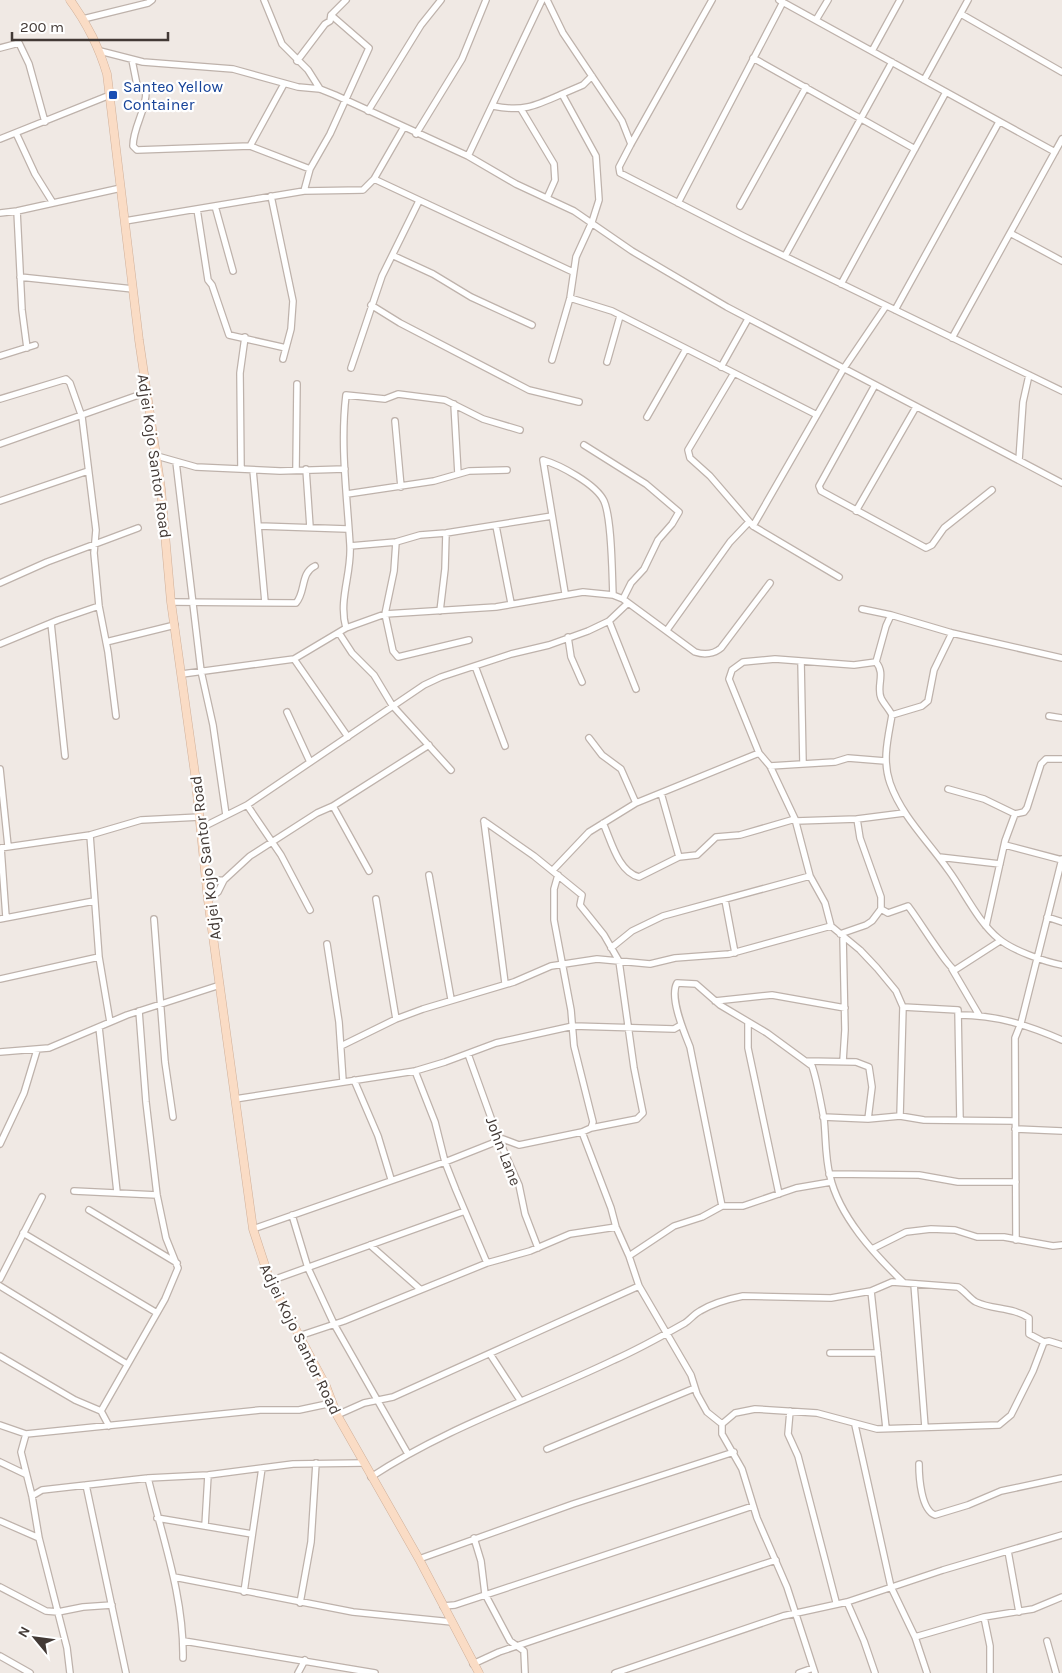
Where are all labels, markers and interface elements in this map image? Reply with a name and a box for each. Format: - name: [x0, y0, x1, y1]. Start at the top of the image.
- scale bar: [12, 10, 169, 42]
- text: 200 m: [20, 18, 64, 36]
- place label: Santeo Yellow Container: [123, 77, 224, 114]
- marker: Santeo Yellow Container: [107, 89, 119, 101]
- street label: Adjei Kojo Santor Road: [134, 373, 175, 539]
- street label: Adjei Kojo Santor Road: [186, 774, 225, 941]
- street label: John Lane: [482, 1114, 525, 1188]
- street label: Adjei Kojo Santor Road: [256, 1261, 345, 1418]
- north arrow: [10, 1613, 60, 1663]
- text: N: [14, 1623, 34, 1640]

